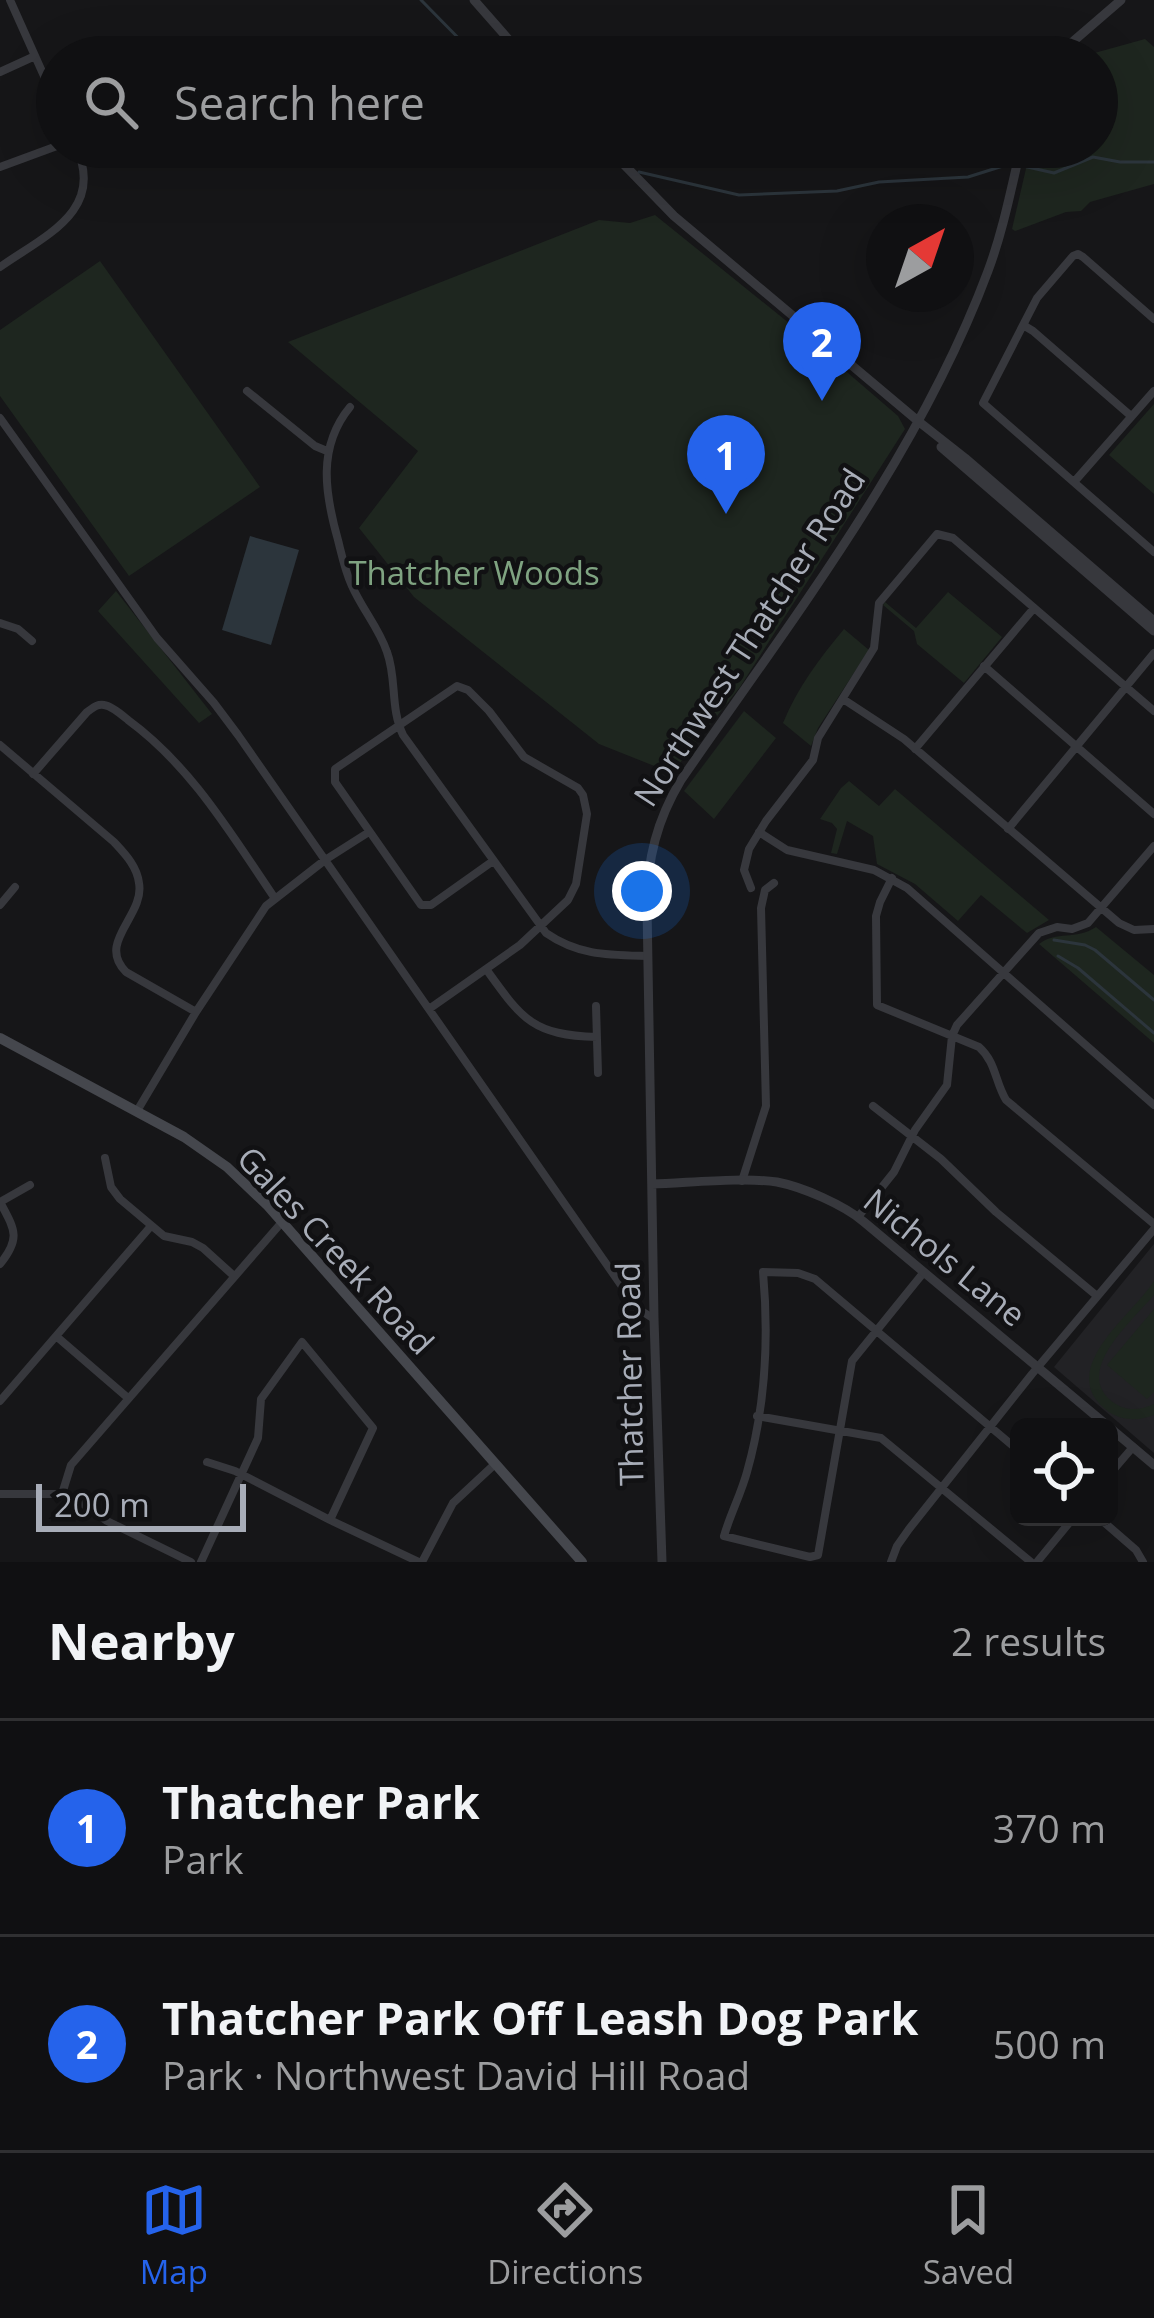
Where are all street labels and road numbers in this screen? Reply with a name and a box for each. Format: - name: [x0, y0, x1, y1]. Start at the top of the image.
- street label: Northwest Thatcher Road: [623, 459, 875, 815]
- street label: Gales Creek Road: [228, 1136, 444, 1364]
- street label: Nichols Lane: [855, 1178, 1035, 1336]
- street label: Thatcher Road: [605, 1262, 653, 1486]

